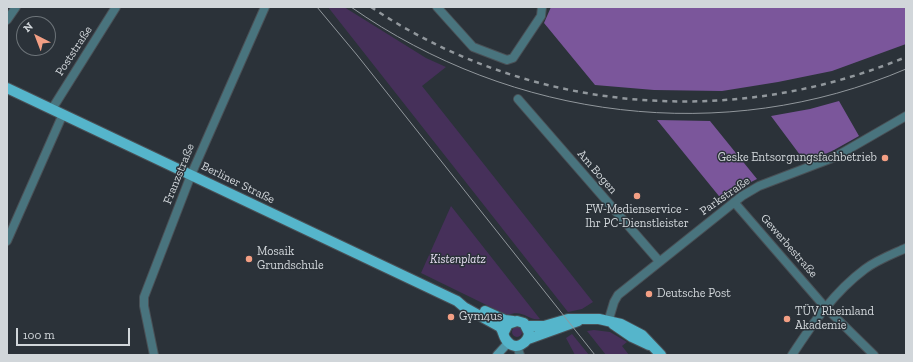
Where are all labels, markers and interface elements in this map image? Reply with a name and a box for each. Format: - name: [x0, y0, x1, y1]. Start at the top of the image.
- north arrow: [16, 16, 56, 56]
- text: N: [21, 20, 36, 35]
- street label: Poststraße: [53, 23, 95, 79]
- street label: Franzstraße: [160, 142, 198, 206]
- street label: Am Bogen: [574, 147, 620, 197]
- place label: Geske Entsorgungsfachbetrieb: [718, 151, 877, 165]
- marker: Geske Entsorgungsfachbetrieb: [880, 153, 890, 163]
- street label: Berliner Straße: [199, 159, 277, 207]
- street label: Parkstraße: [697, 174, 753, 218]
- marker: FW-Medienservice - Ihr PC-Dienstleister: [632, 191, 642, 201]
- place label: FW-Medienservice - Ihr PC-Dienstleister: [585, 203, 689, 231]
- street label: Gewerbestraße: [757, 211, 821, 281]
- place label: Mosaik Grundschule: [257, 245, 324, 273]
- park label: Kistenplatz: [430, 253, 486, 267]
- marker: Mosaik Grundschule: [244, 254, 254, 264]
- place label: Deutsche Post: [657, 287, 731, 301]
- marker: Deutsche Post: [644, 289, 654, 299]
- place label: TÜV Rheinland Akademie: [795, 305, 874, 333]
- place label: Gym4us: [459, 310, 502, 324]
- marker: Gym4us: [446, 312, 456, 322]
- marker: TÜV Rheinland Akademie: [782, 314, 792, 324]
- scale bar: [18, 320, 132, 346]
- text: 100 m: [23, 328, 55, 342]

